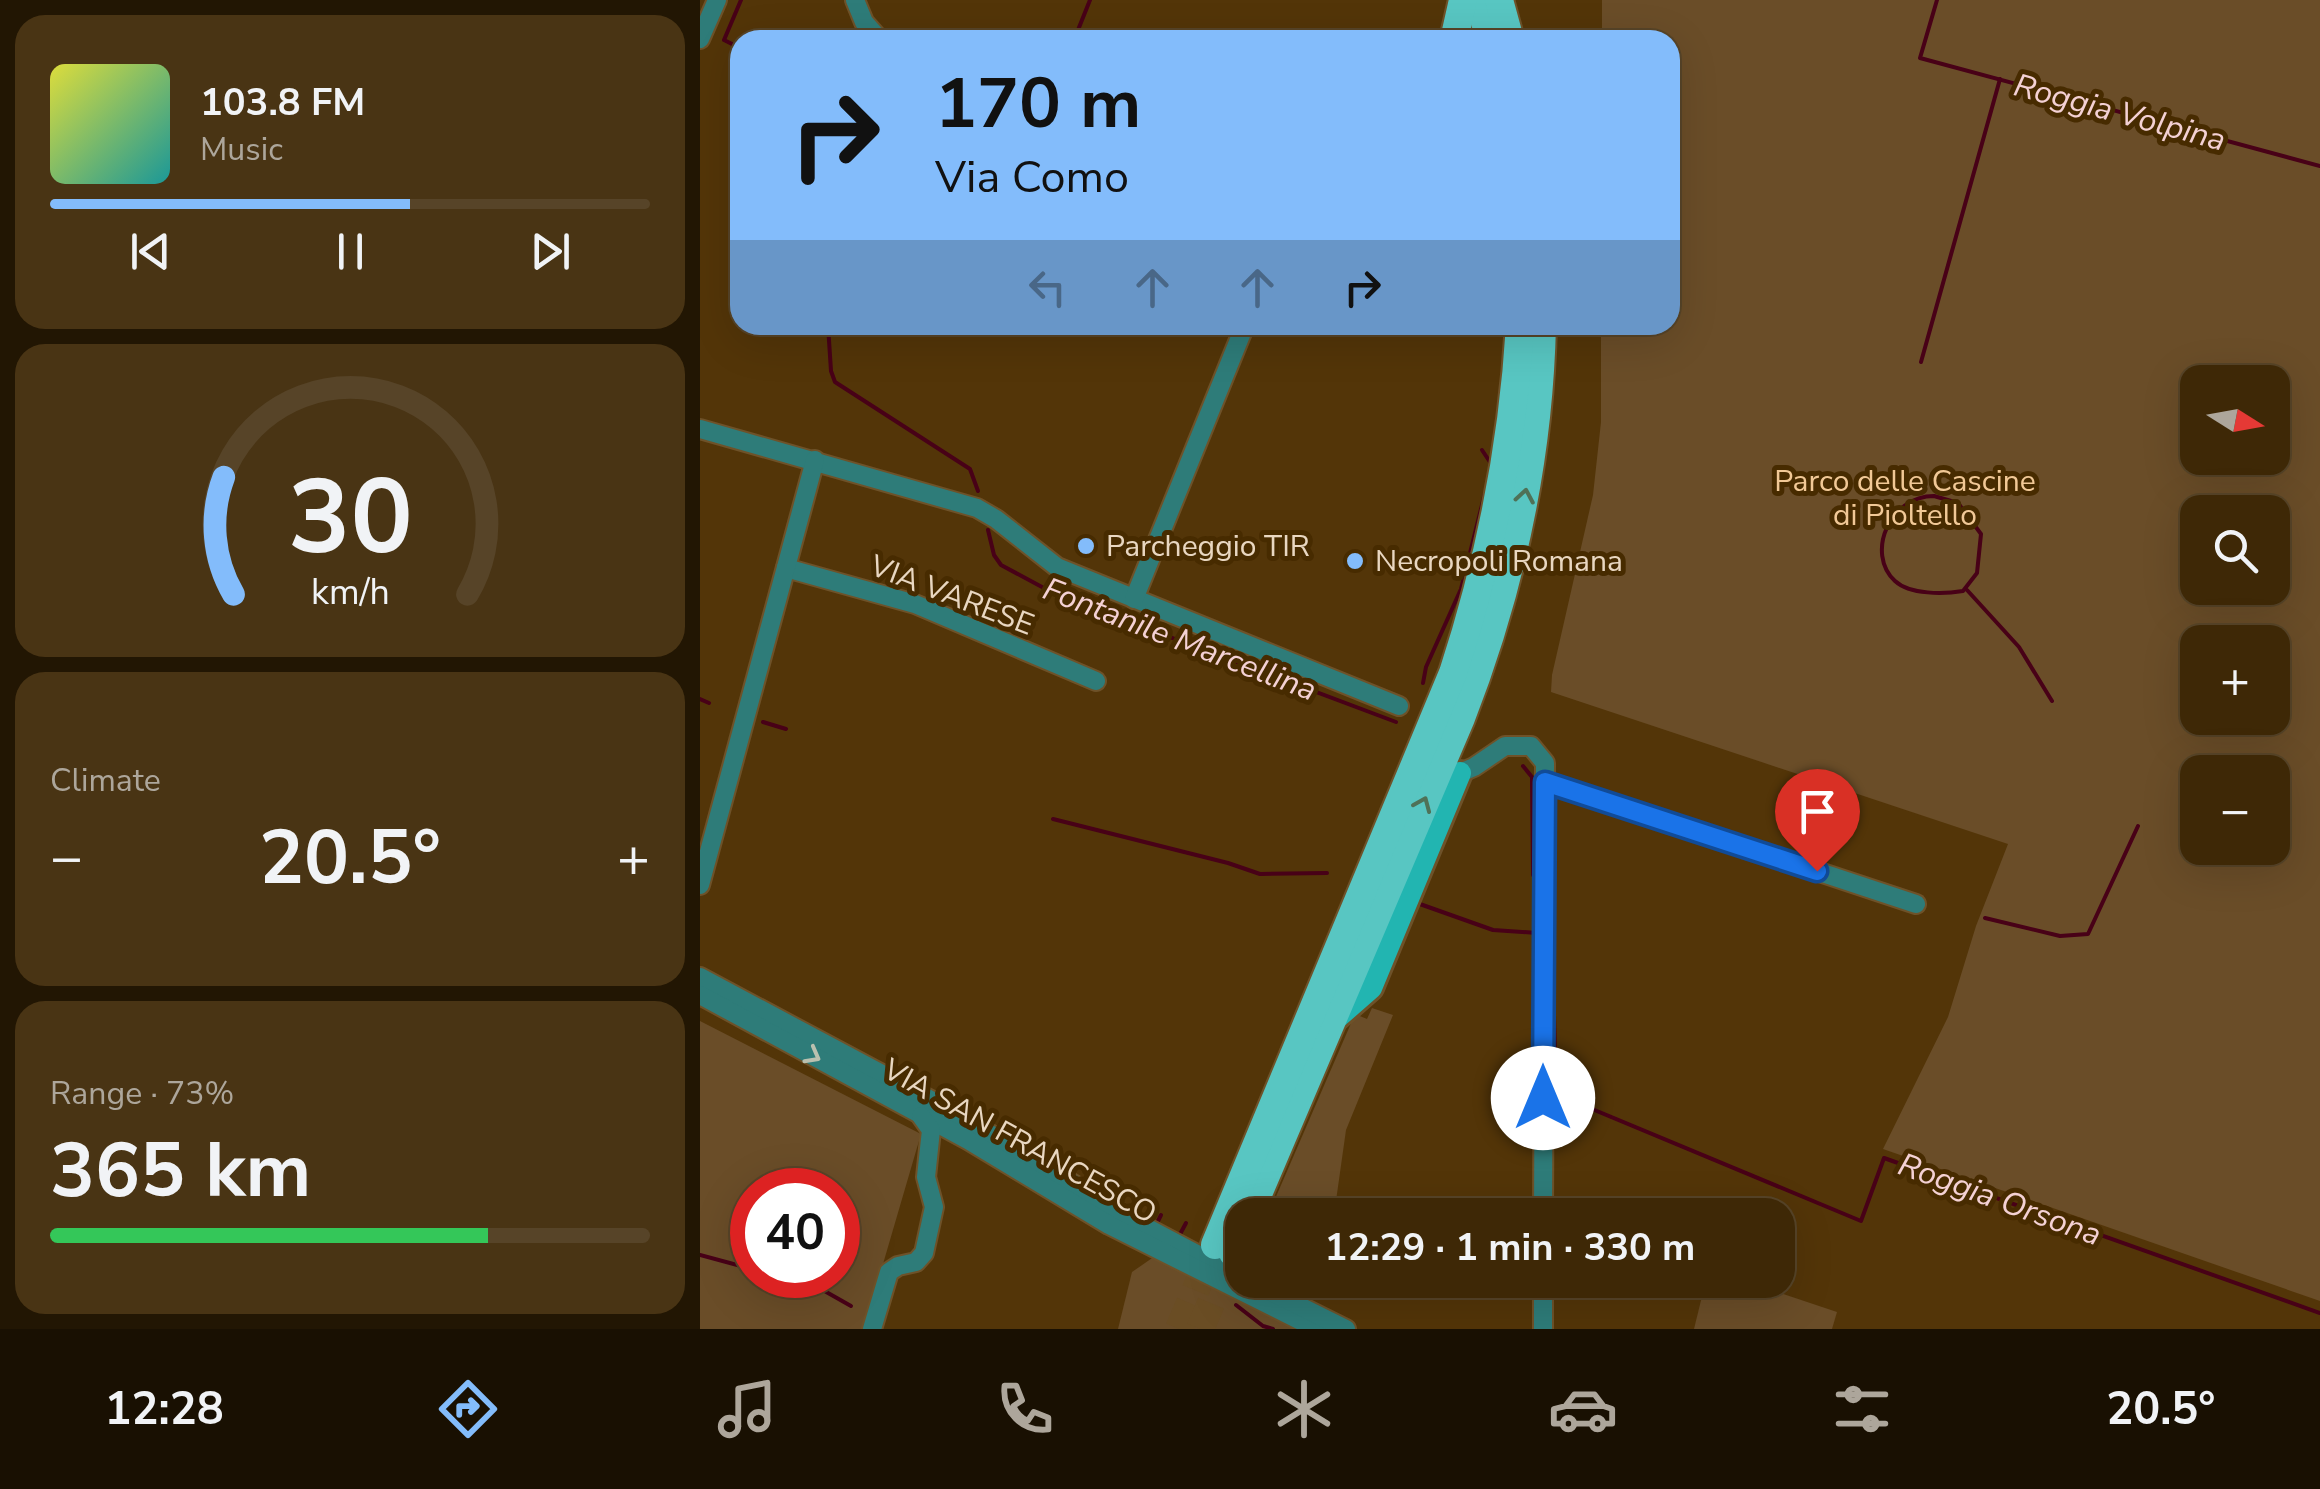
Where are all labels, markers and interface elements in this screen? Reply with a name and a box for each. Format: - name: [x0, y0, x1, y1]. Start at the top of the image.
- text: 170 m: [935, 56, 1141, 152]
- water label: Roggia Volpina: [2009, 64, 2231, 161]
- icon: right: [770, 70, 900, 200]
- text: 103.8 FM: [200, 77, 365, 128]
- text: Music: [200, 128, 283, 171]
- text: Via Como: [935, 147, 1129, 208]
- icon: previous: [123, 224, 178, 279]
- icon: pause: [323, 224, 378, 279]
- icon: next: [523, 224, 578, 279]
- icon: left: [1020, 260, 1075, 315]
- icon: ahead: [1125, 260, 1180, 315]
- icon: ahead: [1230, 260, 1285, 315]
- icon: right: [1335, 260, 1390, 315]
- north arrow: [2180, 365, 2290, 475]
- map controls: [2180, 365, 2290, 865]
- text: 30: [288, 447, 412, 589]
- park label: Parco delle Cascine di Pioltello: [1774, 461, 2036, 536]
- one-way arrow: [1513, 488, 1534, 505]
- button: search: [2180, 495, 2290, 605]
- place label: Parcheggio TIR: [1106, 526, 1310, 567]
- marker: Parcheggio TIR: [1075, 535, 1097, 557]
- place label: Necropoli Romana: [1375, 541, 1623, 582]
- street label: VIA VARESE: [863, 545, 1039, 645]
- marker: Necropoli Romana: [1344, 550, 1366, 572]
- water label: Fontanile Marcellina: [1037, 567, 1323, 711]
- text: km/h: [311, 568, 389, 617]
- button: +: [2180, 625, 2290, 735]
- button: −: [2180, 755, 2290, 865]
- text: Climate: [50, 759, 161, 802]
- pin: [1775, 769, 1860, 872]
- icon: arrive: [1790, 784, 1845, 839]
- one-way arrow: [1412, 796, 1432, 814]
- text: 20.5°: [259, 807, 441, 909]
- text: −: [50, 820, 83, 895]
- text: +: [617, 820, 650, 895]
- one-way arrow: [803, 1044, 821, 1064]
- position arrow: [1491, 1046, 1595, 1150]
- street label: VIA SAN FRANCESCO: [875, 1049, 1164, 1234]
- text: Range · 73%: [50, 1072, 234, 1115]
- text: 365 km: [50, 1120, 311, 1222]
- water label: Roggia Orsona: [1892, 1143, 2107, 1256]
- speed limit sign: 40: [730, 1168, 860, 1298]
- text: 12:29 · 1 min · 330 m: [1325, 1222, 1695, 1273]
- icon: directions: [433, 1374, 503, 1444]
- icon: music: [712, 1374, 782, 1444]
- icon: phone: [990, 1374, 1060, 1444]
- icon: climate: [1269, 1374, 1339, 1444]
- icon: car: [1548, 1374, 1618, 1444]
- icon: filters: [1827, 1374, 1897, 1444]
- text: 12:28: [104, 1379, 224, 1440]
- text: 20.5°: [2106, 1379, 2215, 1440]

